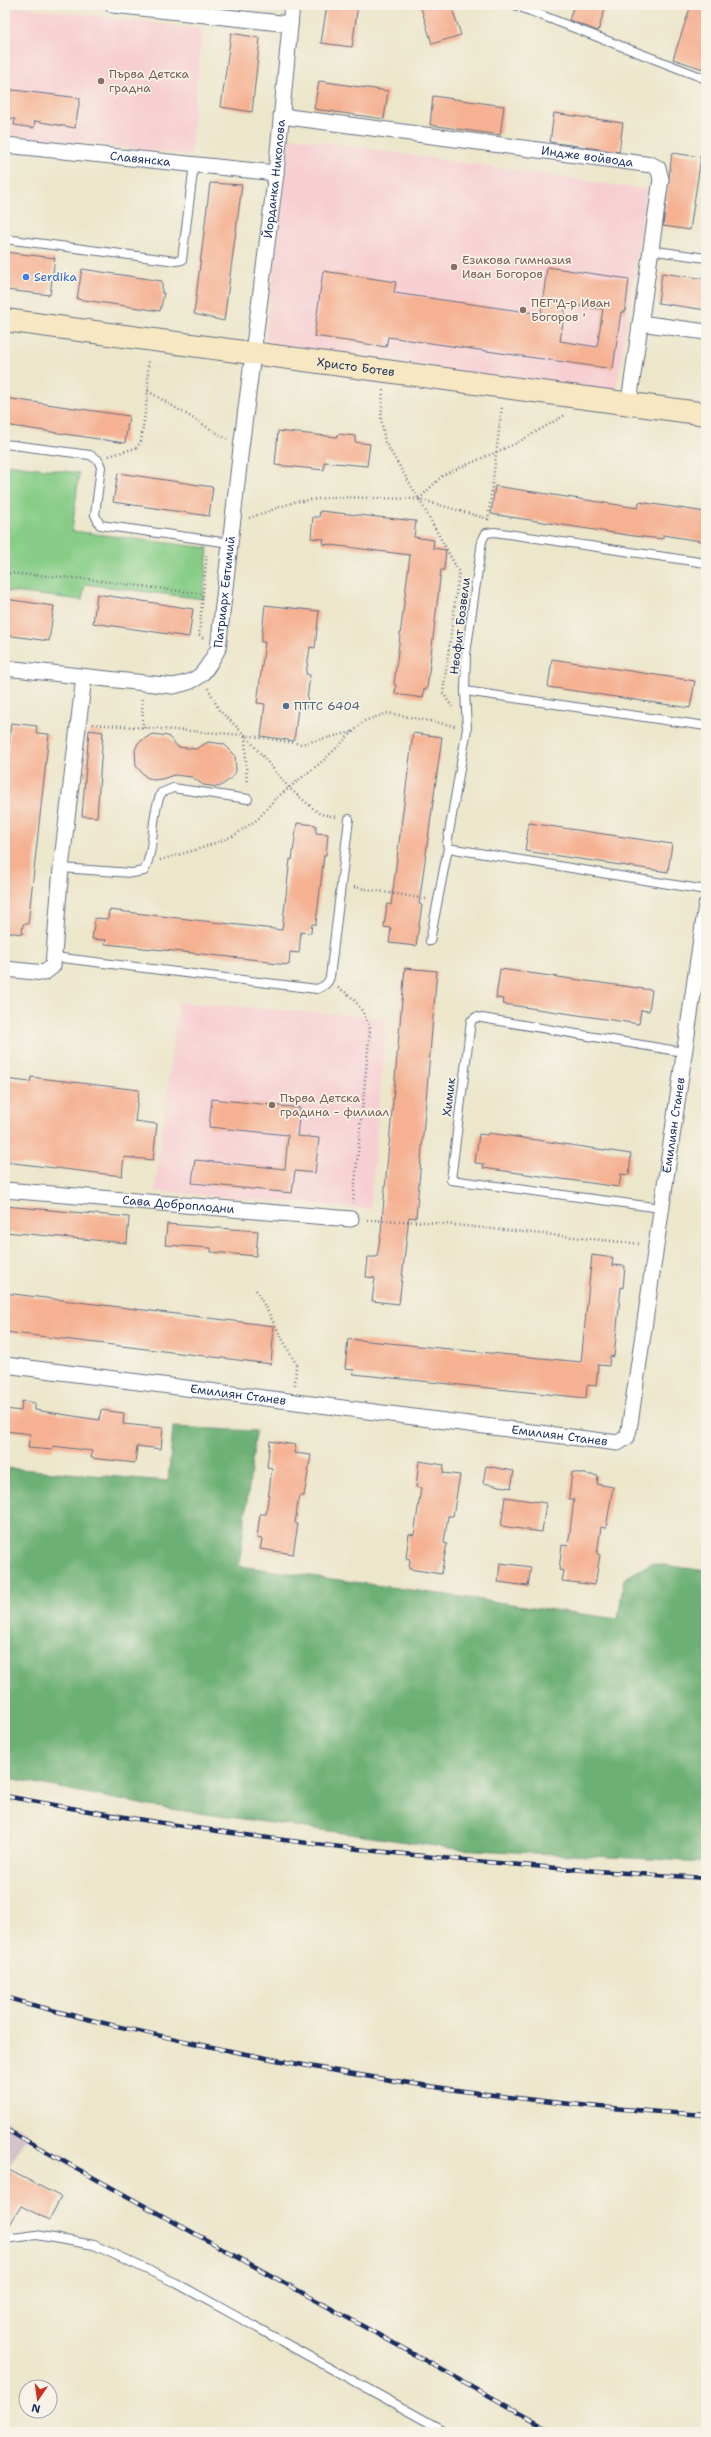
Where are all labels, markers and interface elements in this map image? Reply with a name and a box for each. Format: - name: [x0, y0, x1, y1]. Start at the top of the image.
- place label: Първа Детска градна: [109, 66, 189, 96]
- marker: Първа Детска градна: [96, 76, 106, 86]
- street label: Йорданка Николова: [260, 118, 289, 239]
- street label: Индже войвода: [540, 142, 635, 171]
- street label: Славянска: [109, 148, 172, 170]
- place label: Езикова гимназия Иван Богоров: [462, 252, 572, 282]
- marker: Езикова гимназия Иван Богоров: [449, 262, 459, 272]
- place label: Serdika: [34, 269, 78, 285]
- marker: Serdika: [21, 272, 31, 282]
- place label: ПЕГ"Д-р Иван Богоров ': [531, 295, 610, 325]
- marker: ПЕГ"Д-р Иван Богоров ': [518, 305, 528, 315]
- street label: Христо Ботев: [316, 354, 396, 380]
- street label: Патриарх Евтимий: [210, 535, 239, 649]
- street label: Неофит Бозвели: [446, 576, 474, 676]
- place label: ПТТС 6404: [294, 698, 360, 714]
- marker: ПТТС 6404: [281, 701, 291, 711]
- street label: Химик: [439, 1076, 459, 1117]
- street label: Емилиян Станев: [659, 1076, 689, 1174]
- place label: Първа Детска градина - филиал: [280, 1090, 390, 1120]
- marker: Първа Детска градина - филиал: [267, 1100, 277, 1110]
- street label: Сава Доброплодни: [122, 1192, 235, 1217]
- street label: Емилиян Станев: [189, 1381, 287, 1409]
- street label: Емилиян Станев: [511, 1422, 609, 1450]
- north arrow: [18, 2379, 58, 2419]
- text: N: [30, 2400, 42, 2417]

